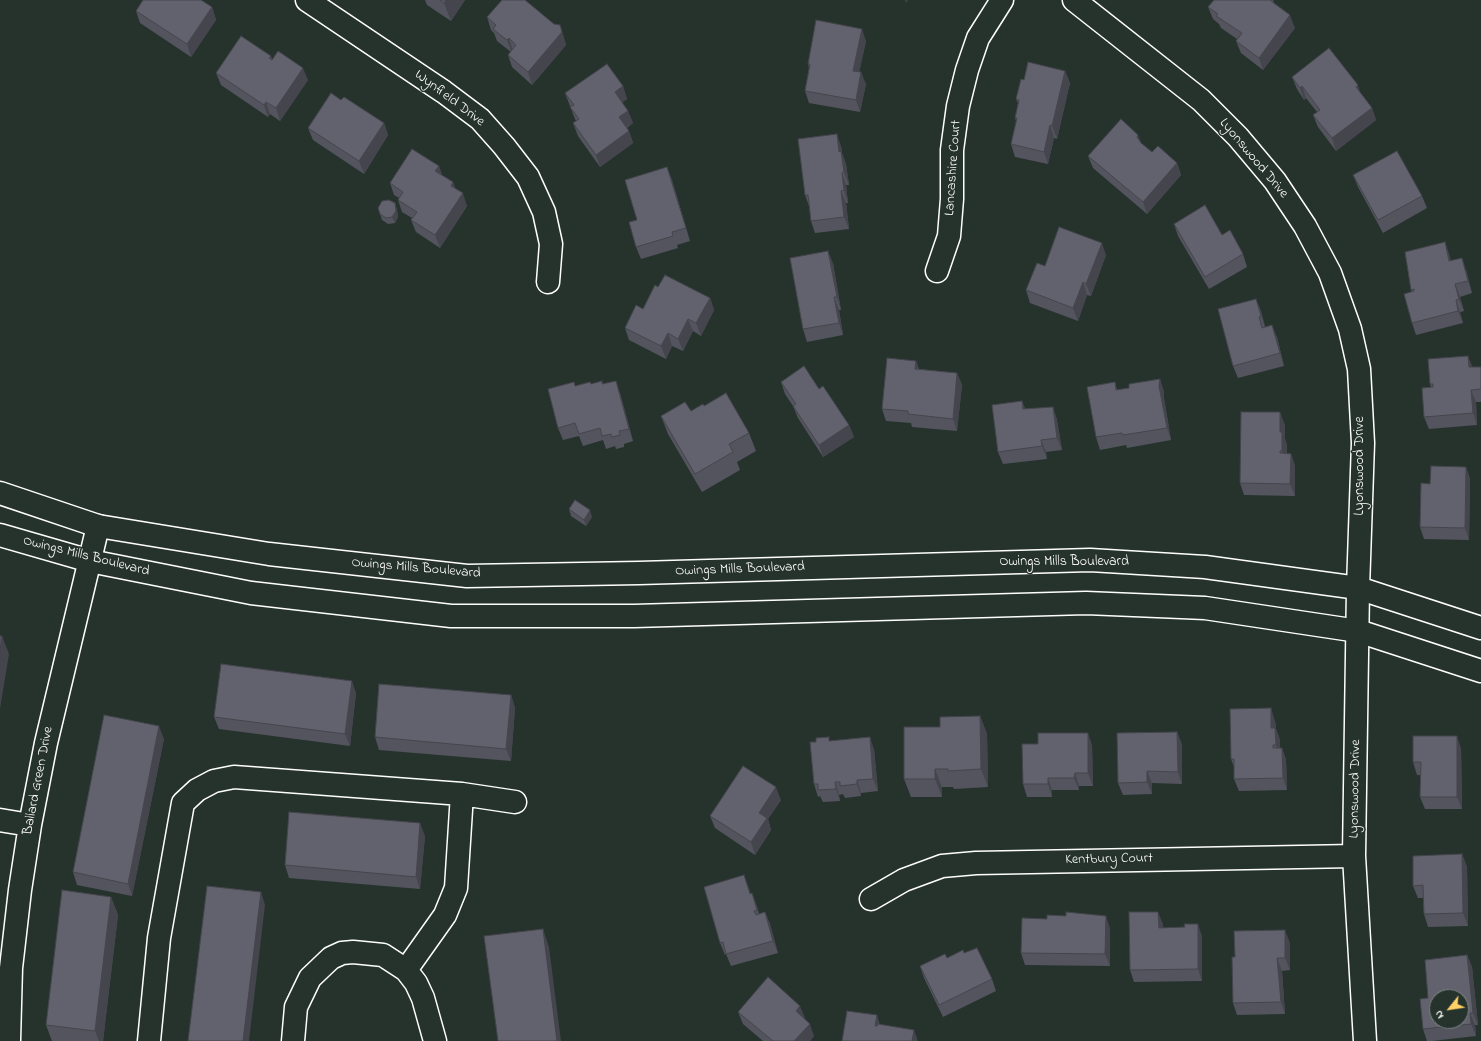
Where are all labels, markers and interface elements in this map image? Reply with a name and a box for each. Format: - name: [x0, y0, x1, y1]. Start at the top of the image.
- street label: Wynfield Drive: [410, 67, 488, 131]
- street label: Lyonswood Drive: [1215, 116, 1291, 202]
- street label: Lancashire Court: [942, 120, 966, 216]
- street label: Lyonswood Drive: [1353, 417, 1369, 515]
- street label: Owings Mills Boulevard: [21, 533, 151, 581]
- street label: Owings Mills Boulevard: [351, 555, 481, 583]
- street label: Owings Mills Boulevard: [999, 555, 1129, 571]
- street label: Owings Mills Boulevard: [675, 559, 805, 581]
- street label: Ballard Green Drive: [20, 725, 58, 837]
- street label: Lyonswood Drive: [1347, 739, 1365, 839]
- street label: Kentbury Court: [1065, 851, 1153, 869]
- north arrow: [1429, 989, 1469, 1029]
- text: N: [1431, 1007, 1448, 1022]

